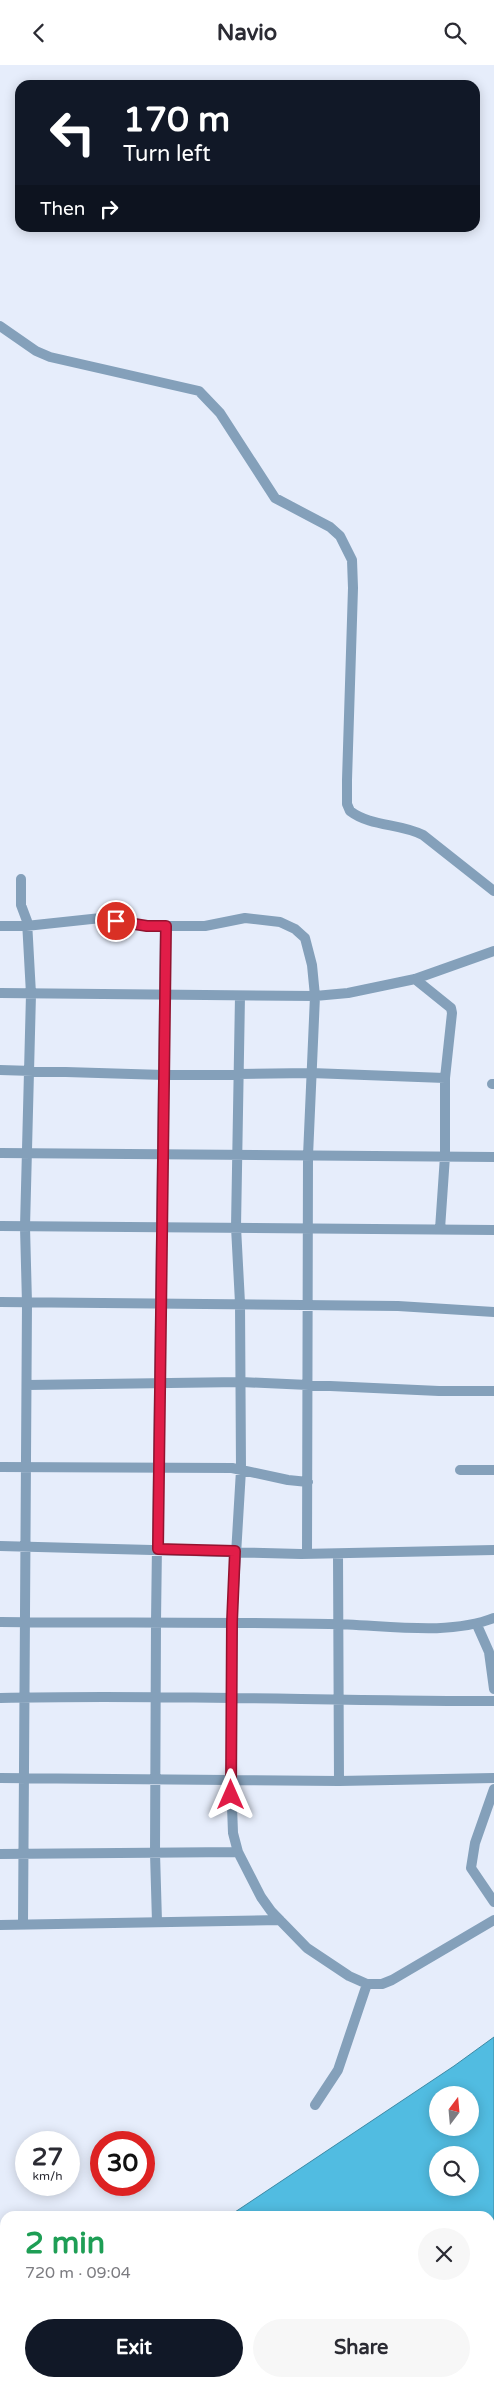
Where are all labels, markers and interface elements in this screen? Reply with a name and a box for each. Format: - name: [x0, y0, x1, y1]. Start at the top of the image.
- icon: back: [25, 19, 53, 47]
- icon: search: [441, 19, 469, 47]
- text: Navio: [217, 20, 277, 46]
- text: 170 m: [123, 99, 230, 141]
- icon: left: [40, 100, 105, 165]
- text: Turn left: [123, 141, 211, 167]
- icon: right: [95, 195, 123, 223]
- text: Then: [40, 198, 85, 220]
- pin: [95, 900, 137, 942]
- icon: arrive: [102, 907, 130, 935]
- position arrow: [204, 1768, 256, 1820]
- north arrow: [429, 2086, 479, 2136]
- map controls: [429, 2086, 479, 2196]
- speed limit sign: 30: [90, 2131, 155, 2196]
- text: 27: [32, 2142, 63, 2172]
- button: search: [429, 2146, 479, 2196]
- text: km/h: [32, 2169, 63, 2183]
- text: 2 min: [25, 2225, 105, 2262]
- button: close: [418, 2228, 470, 2280]
- text: 720 m · 09:04: [25, 2263, 131, 2283]
- button: Exit: [25, 2319, 243, 2377]
- button: Share: [253, 2319, 470, 2377]

